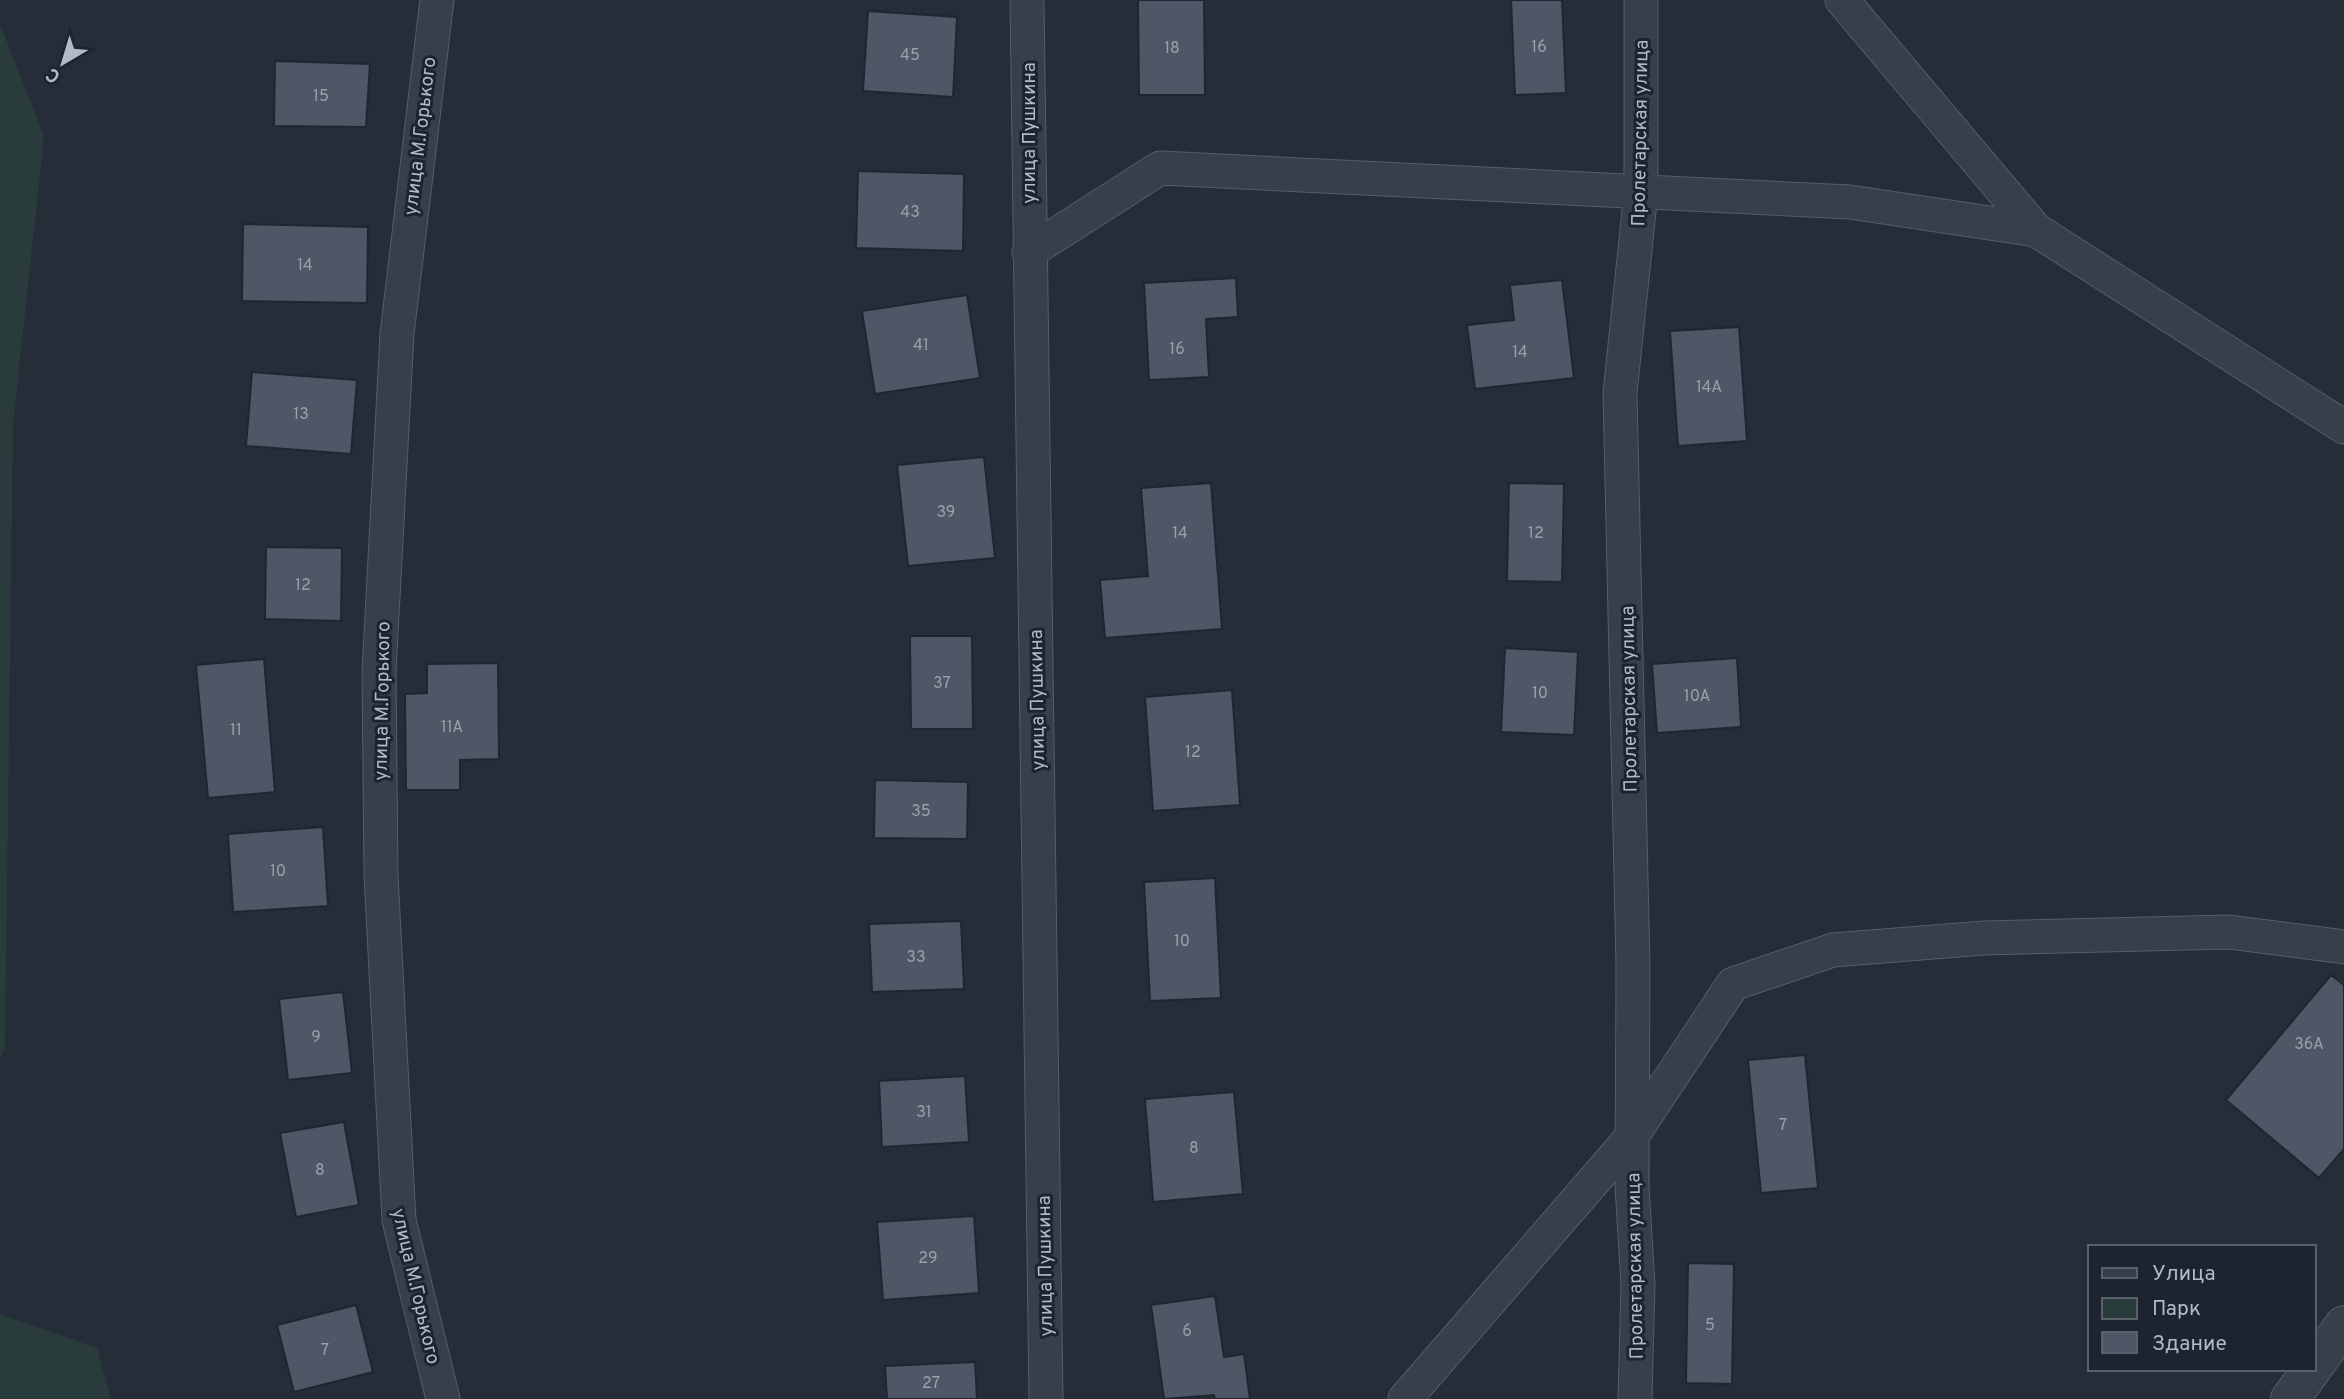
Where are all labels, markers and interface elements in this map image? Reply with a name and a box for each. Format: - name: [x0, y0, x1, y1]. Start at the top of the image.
- north arrow: [28, 28, 98, 98]
- house number: 16: [1531, 38, 1547, 58]
- house number: 18: [1164, 39, 1180, 59]
- street label: Пролетарская улица: [1627, 40, 1655, 227]
- house number: 45: [900, 46, 920, 66]
- street label: улица М.Горького: [399, 56, 443, 217]
- text: С: [42, 62, 66, 88]
- street label: улица Пушкина: [1018, 62, 1042, 204]
- house number: 15: [313, 87, 329, 107]
- house number: 43: [900, 203, 920, 223]
- house number: 14: [297, 256, 313, 276]
- house number: 41: [913, 336, 929, 356]
- house number: 16: [1169, 340, 1185, 360]
- house number: 14: [1512, 343, 1528, 363]
- house number: 14А: [1696, 378, 1722, 398]
- house number: 13: [293, 405, 309, 425]
- house number: 39: [937, 503, 955, 523]
- house number: 14: [1172, 524, 1188, 544]
- house number: 12: [1528, 524, 1544, 544]
- house number: 12: [295, 576, 311, 596]
- street label: Пролетарская улица: [1616, 605, 1644, 792]
- street label: улица М.Горького: [370, 621, 396, 781]
- street label: улица Пушкина: [1025, 629, 1051, 771]
- house number: 37: [933, 674, 951, 694]
- house number: 10: [1532, 684, 1548, 704]
- house number: 10А: [1684, 687, 1710, 707]
- house number: 11А: [441, 718, 463, 738]
- house number: 11: [230, 721, 242, 741]
- house number: 12: [1185, 743, 1201, 763]
- house number: 35: [911, 802, 931, 822]
- house number: 10: [270, 862, 286, 882]
- house number: 10: [1174, 932, 1190, 952]
- house number: 33: [906, 948, 926, 968]
- house number: 9: [311, 1028, 321, 1048]
- house number: 36А: [2294, 1035, 2324, 1055]
- house number: 31: [916, 1103, 932, 1123]
- house number: 7: [1779, 1116, 1787, 1136]
- house number: 8: [1189, 1139, 1199, 1159]
- house number: 8: [315, 1161, 325, 1181]
- street label: Пролетарская улица: [1622, 1172, 1650, 1359]
- street label: улица Пушкина: [1033, 1195, 1059, 1337]
- street label: улица М.Горького: [385, 1206, 445, 1367]
- legend: [2088, 1245, 2316, 1371]
- house number: 29: [918, 1249, 938, 1269]
- text: Улица: [2152, 1261, 2216, 1288]
- text: Парк: [2152, 1296, 2201, 1323]
- house number: 5: [1705, 1316, 1715, 1336]
- house number: 6: [1182, 1322, 1192, 1342]
- text: Здание: [2152, 1331, 2227, 1358]
- house number: 7: [321, 1341, 329, 1361]
- house number: 27: [922, 1374, 940, 1394]

